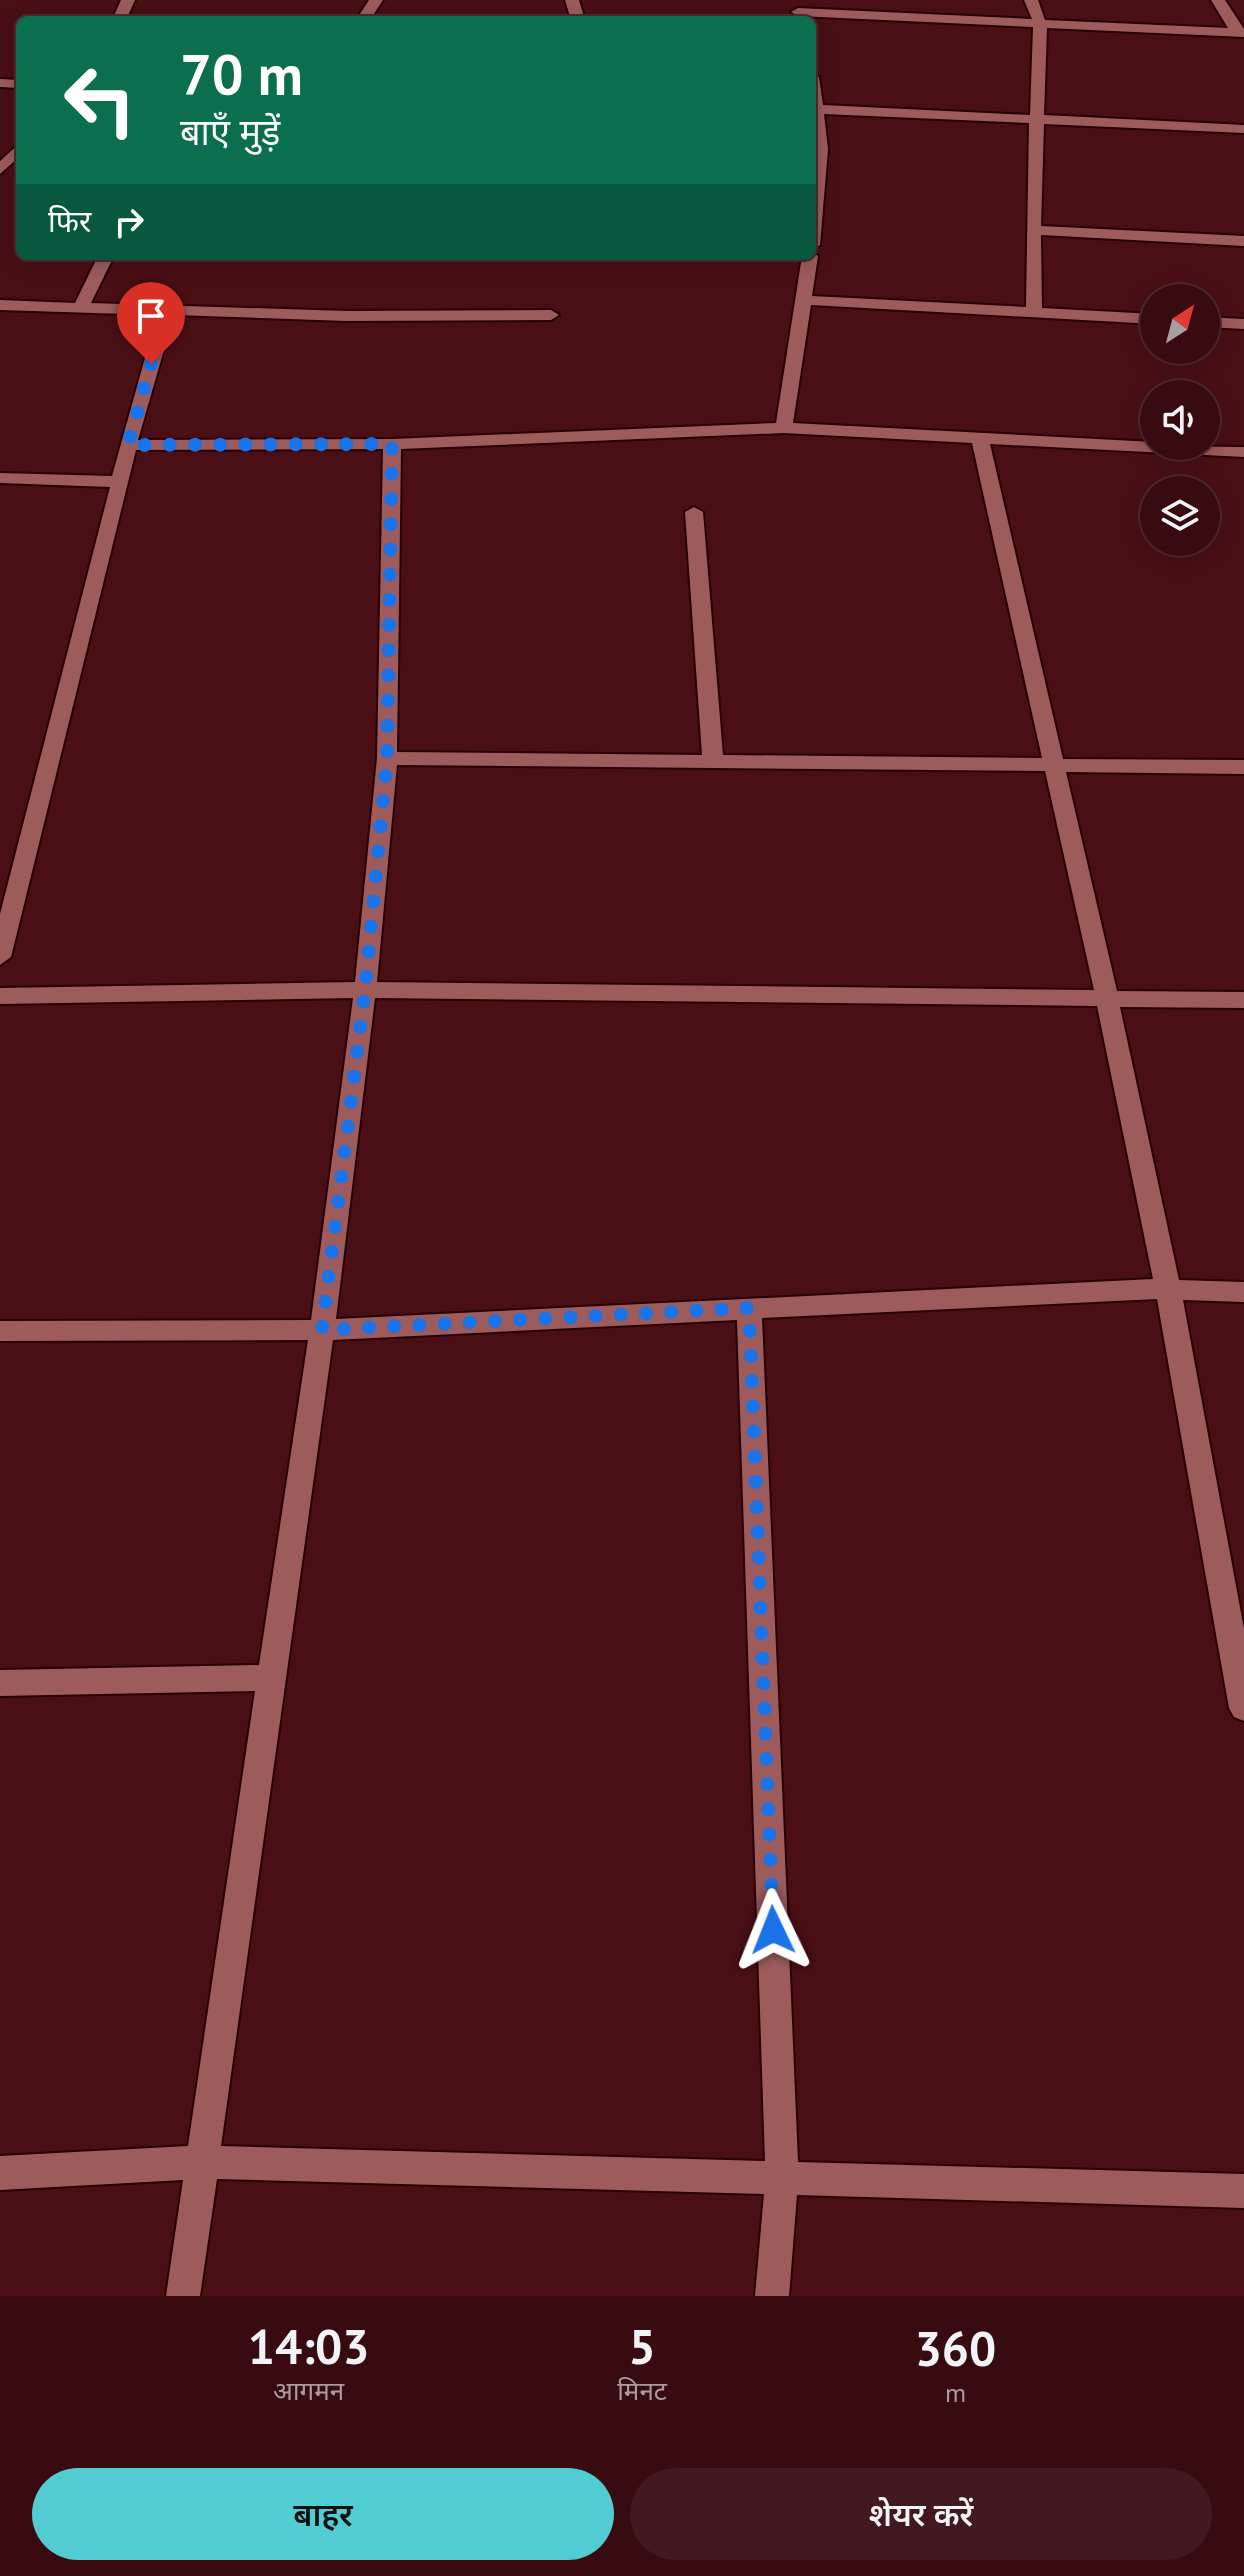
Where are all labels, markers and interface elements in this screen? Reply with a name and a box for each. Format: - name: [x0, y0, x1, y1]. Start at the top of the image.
- text: 70 m: [180, 38, 303, 110]
- icon: left: [48, 48, 152, 152]
- text: बाएँ मुड़ें: [180, 108, 280, 155]
- icon: right: [107, 200, 151, 244]
- text: फिर: [48, 201, 91, 240]
- pin: [117, 282, 185, 364]
- north arrow: [1140, 284, 1220, 364]
- map controls: [1140, 284, 1220, 556]
- icon: arrive: [129, 294, 173, 338]
- button: sound: [1140, 380, 1220, 460]
- button: layers: [1140, 476, 1220, 556]
- position arrow: [731, 1888, 815, 1972]
- text: 14:03: [248, 2315, 369, 2377]
- text: 5: [628, 2315, 656, 2377]
- text: 360: [915, 2317, 996, 2379]
- text: आगमन: [273, 2374, 344, 2407]
- text: मिनट: [617, 2374, 667, 2407]
- text: m: [945, 2376, 966, 2409]
- button: बाहर: [32, 2468, 614, 2560]
- button: शेयर करें: [630, 2468, 1212, 2560]

